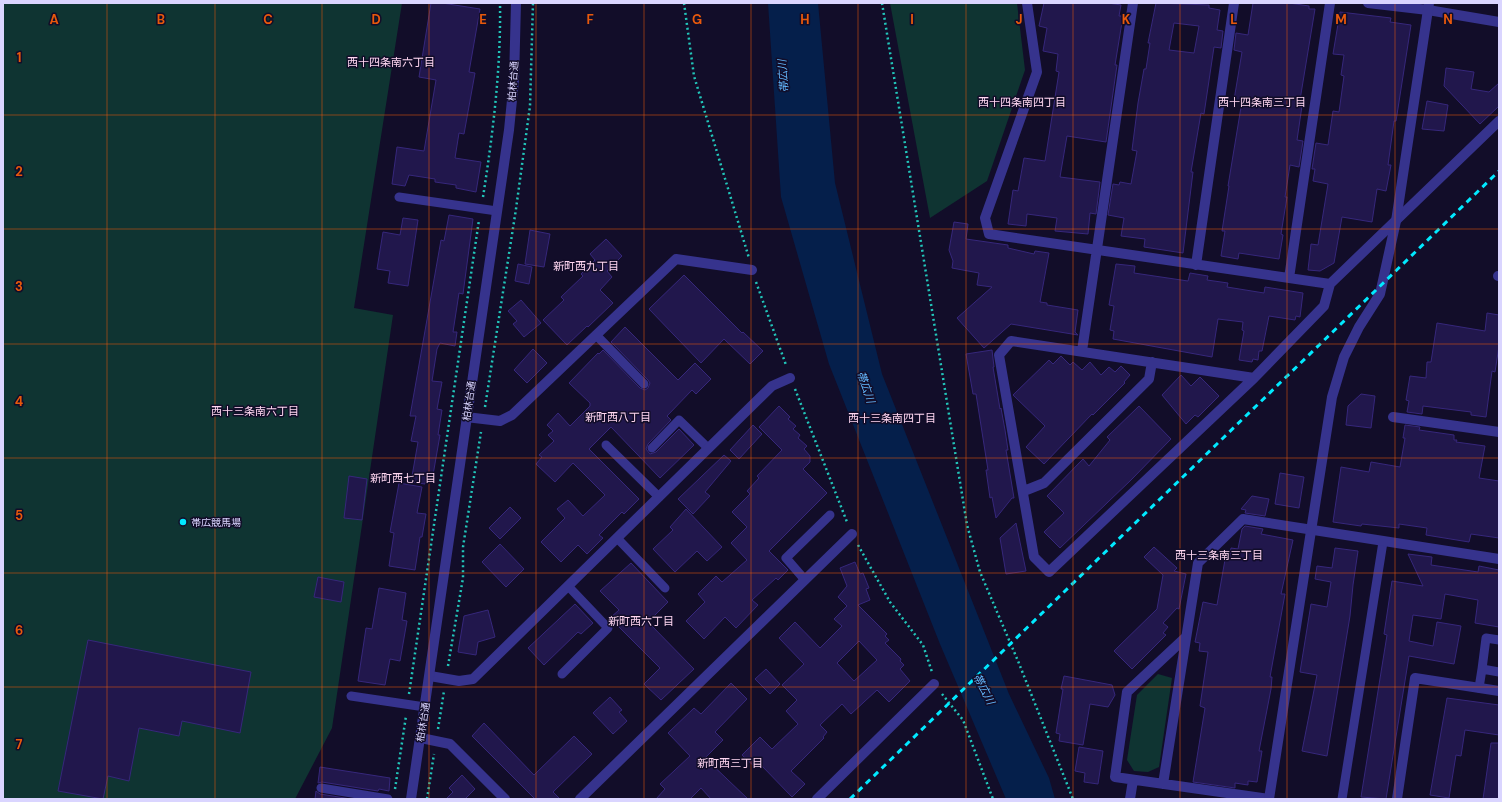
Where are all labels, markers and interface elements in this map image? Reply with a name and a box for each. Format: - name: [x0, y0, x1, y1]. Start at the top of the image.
- text: A: [49, 11, 59, 28]
- text: B: [157, 11, 165, 28]
- text: C: [263, 11, 273, 28]
- text: D: [371, 11, 381, 28]
- text: E: [479, 11, 487, 28]
- text: F: [586, 11, 594, 28]
- text: G: [692, 11, 702, 28]
- text: H: [800, 11, 810, 28]
- text: I: [910, 11, 914, 28]
- text: J: [1015, 11, 1023, 28]
- text: K: [1122, 11, 1131, 28]
- text: L: [1230, 11, 1238, 28]
- text: M: [1335, 11, 1347, 28]
- text: N: [1443, 11, 1453, 28]
- text: 1: [17, 49, 21, 66]
- district label: 西十四条南六丁目: [347, 55, 435, 69]
- water label: 帯広川: [775, 58, 791, 93]
- street label: 柏林台通: [505, 61, 521, 101]
- district label: 西十四条南四丁目: [978, 95, 1066, 109]
- district label: 西十四条南三丁目: [1218, 95, 1306, 109]
- text: 2: [15, 163, 23, 180]
- district label: 新町西九丁目: [553, 259, 619, 273]
- text: 3: [15, 278, 23, 295]
- water label: 帯広川: [854, 369, 878, 406]
- street label: 柏林台通: [460, 380, 478, 422]
- text: 4: [15, 393, 23, 410]
- district label: 西十三条南六丁目: [211, 404, 299, 418]
- district label: 新町西八丁目: [585, 410, 651, 424]
- district label: 西十三条南四丁目: [848, 411, 936, 425]
- district label: 新町西七丁目: [370, 471, 436, 485]
- text: 5: [15, 507, 23, 524]
- place label: 帯広競馬場: [191, 516, 241, 529]
- marker: 帯広競馬場: [178, 517, 188, 527]
- district label: 西十三条南三丁目: [1175, 548, 1263, 562]
- district label: 新町西六丁目: [608, 614, 674, 628]
- text: 6: [15, 622, 23, 639]
- water label: 帯広川: [970, 671, 998, 708]
- street label: 柏林台通: [413, 701, 433, 743]
- text: 7: [16, 736, 23, 753]
- district label: 新町西三丁目: [697, 756, 763, 770]

